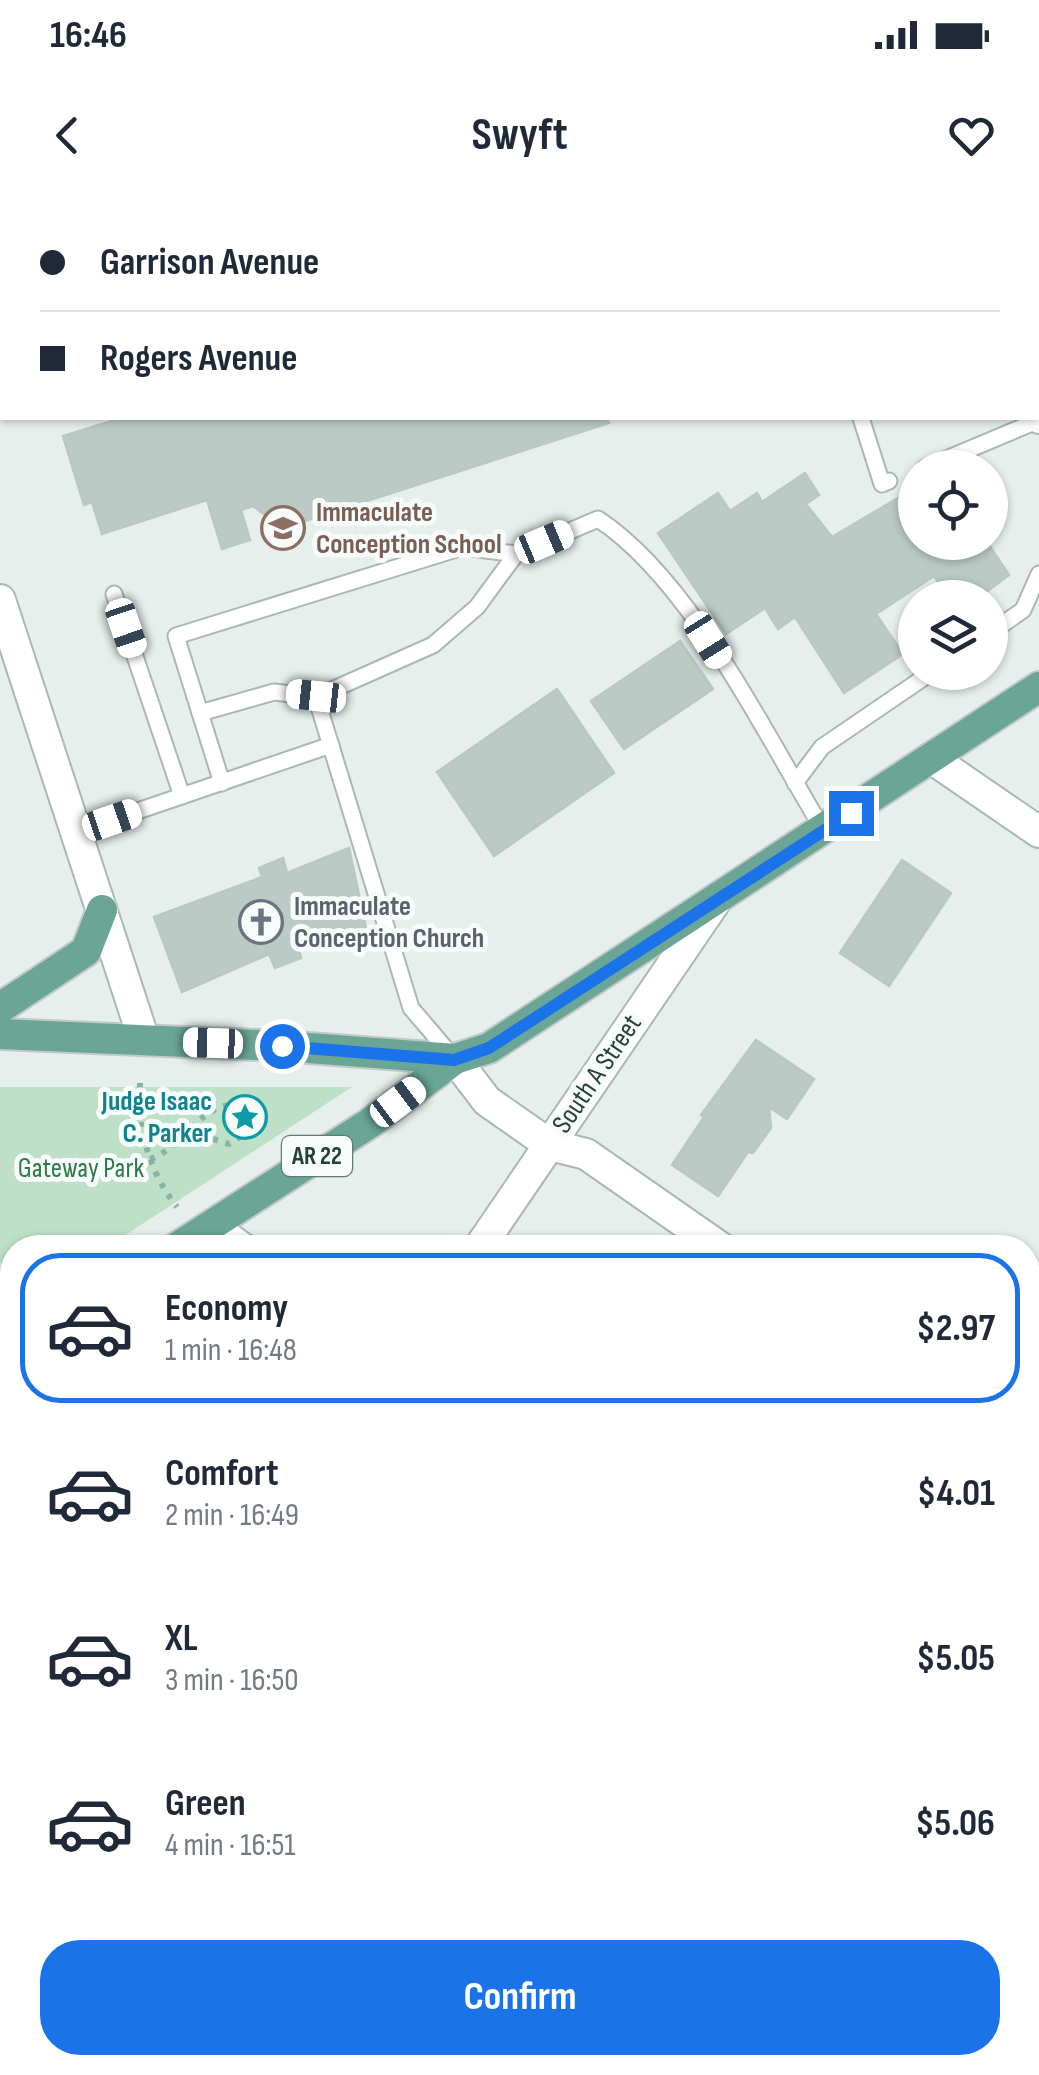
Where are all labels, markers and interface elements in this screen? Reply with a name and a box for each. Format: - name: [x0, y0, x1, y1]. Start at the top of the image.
- text: 16:46: [50, 13, 127, 58]
- icon: back: [40, 108, 95, 163]
- text: Swyft: [471, 108, 568, 163]
- icon: heart: [944, 108, 999, 163]
- text: Garrison Avenue: [100, 240, 319, 285]
- text: Rogers Avenue: [100, 336, 297, 381]
- map controls: [898, 450, 1008, 690]
- button: locate: [898, 450, 1008, 560]
- place label: Immaculate Conception School: [316, 496, 502, 561]
- school or university icon: Immaculate Conception School: [260, 505, 306, 551]
- car: [511, 516, 577, 568]
- button: layers: [898, 580, 1008, 690]
- car: [102, 595, 150, 661]
- car: [679, 607, 737, 673]
- car: [285, 678, 347, 714]
- route end: [829, 791, 874, 836]
- car: [79, 796, 145, 844]
- place label: Immaculate Conception Church: [294, 890, 484, 955]
- church icon: Immaculate Conception Church: [238, 899, 284, 945]
- street label: South A Street: [545, 1008, 649, 1140]
- route start: [260, 1024, 305, 1069]
- car: [182, 1027, 244, 1059]
- car: [365, 1072, 431, 1132]
- place label: Judge Isaac C. Parker: [101, 1085, 212, 1150]
- place icon: Judge Isaac C. Parker: [222, 1094, 268, 1140]
- road number: AR 22: [282, 1136, 352, 1176]
- park label: Gateway Park: [18, 1152, 144, 1185]
- icon: car: [45, 1283, 135, 1373]
- text: Economy: [165, 1286, 288, 1331]
- text: $2.97: [916, 1306, 995, 1351]
- text: 1 min · 16:48: [165, 1331, 297, 1370]
- icon: car: [45, 1448, 135, 1538]
- text: Comfort: [165, 1451, 279, 1496]
- text: $4.01: [917, 1471, 995, 1516]
- text: 2 min · 16:49: [165, 1496, 299, 1535]
- icon: car: [45, 1613, 135, 1703]
- text: XL: [165, 1616, 198, 1661]
- text: $5.05: [916, 1636, 995, 1681]
- text: 3 min · 16:50: [165, 1661, 299, 1700]
- icon: car: [45, 1778, 135, 1868]
- text: Green: [165, 1781, 246, 1826]
- text: $5.06: [915, 1801, 995, 1846]
- text: 4 min · 16:51: [165, 1826, 296, 1865]
- button: Confirm: [40, 1940, 1000, 2055]

